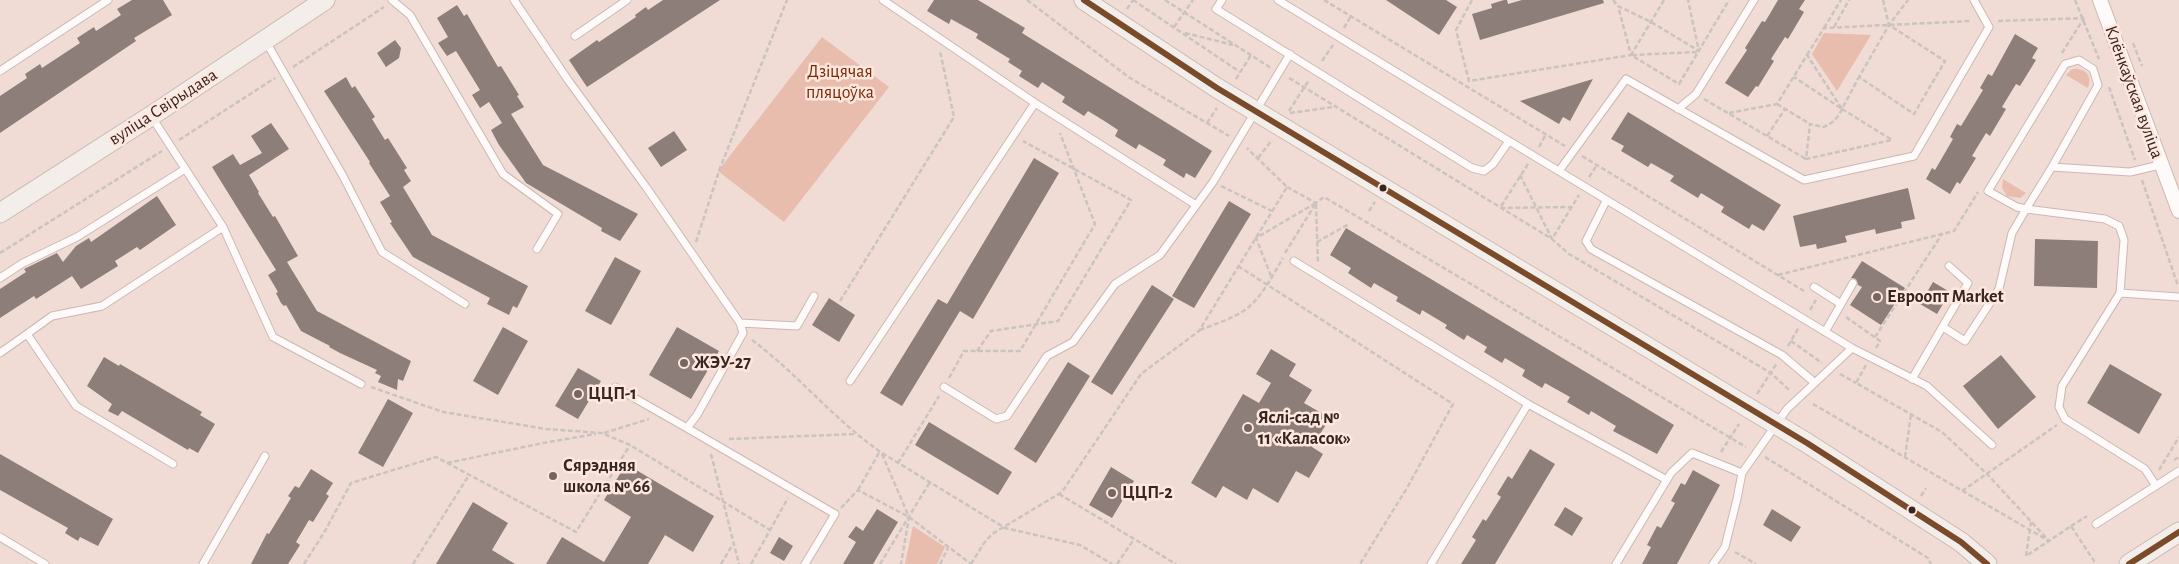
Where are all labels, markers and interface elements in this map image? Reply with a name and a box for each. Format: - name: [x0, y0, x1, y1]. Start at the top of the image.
- street label: Клёнкаўская вуліца: [2100, 22, 2168, 162]
- park label: Дзіцячая пляцоўка: [806, 61, 874, 104]
- street label: вуліца Свірыдава: [105, 64, 221, 150]
- unlabelled marker: [1378, 183, 1388, 193]
- place label: Евроопт Market: [1887, 286, 2004, 308]
- marker: Евроопт Market: [1871, 291, 1883, 303]
- place label: ЖЭУ-27: [694, 352, 751, 374]
- marker: ЖЭУ-27: [678, 357, 690, 369]
- place label: ЦЦП-1: [588, 383, 637, 405]
- marker: ЦЦП-1: [572, 388, 584, 400]
- place label: Яслі-сад № 11 «Каласок»: [1258, 407, 1351, 449]
- marker: Яслі-сад № 11 «Каласок»: [1242, 422, 1254, 434]
- place label: Сярэдняя школа № 66: [563, 455, 650, 498]
- marker: Сярэдняя школа № 66: [547, 470, 559, 482]
- place label: ЦЦП-2: [1122, 482, 1173, 504]
- marker: ЦЦП-2: [1106, 487, 1118, 499]
- unlabelled marker: [1907, 505, 1917, 515]

